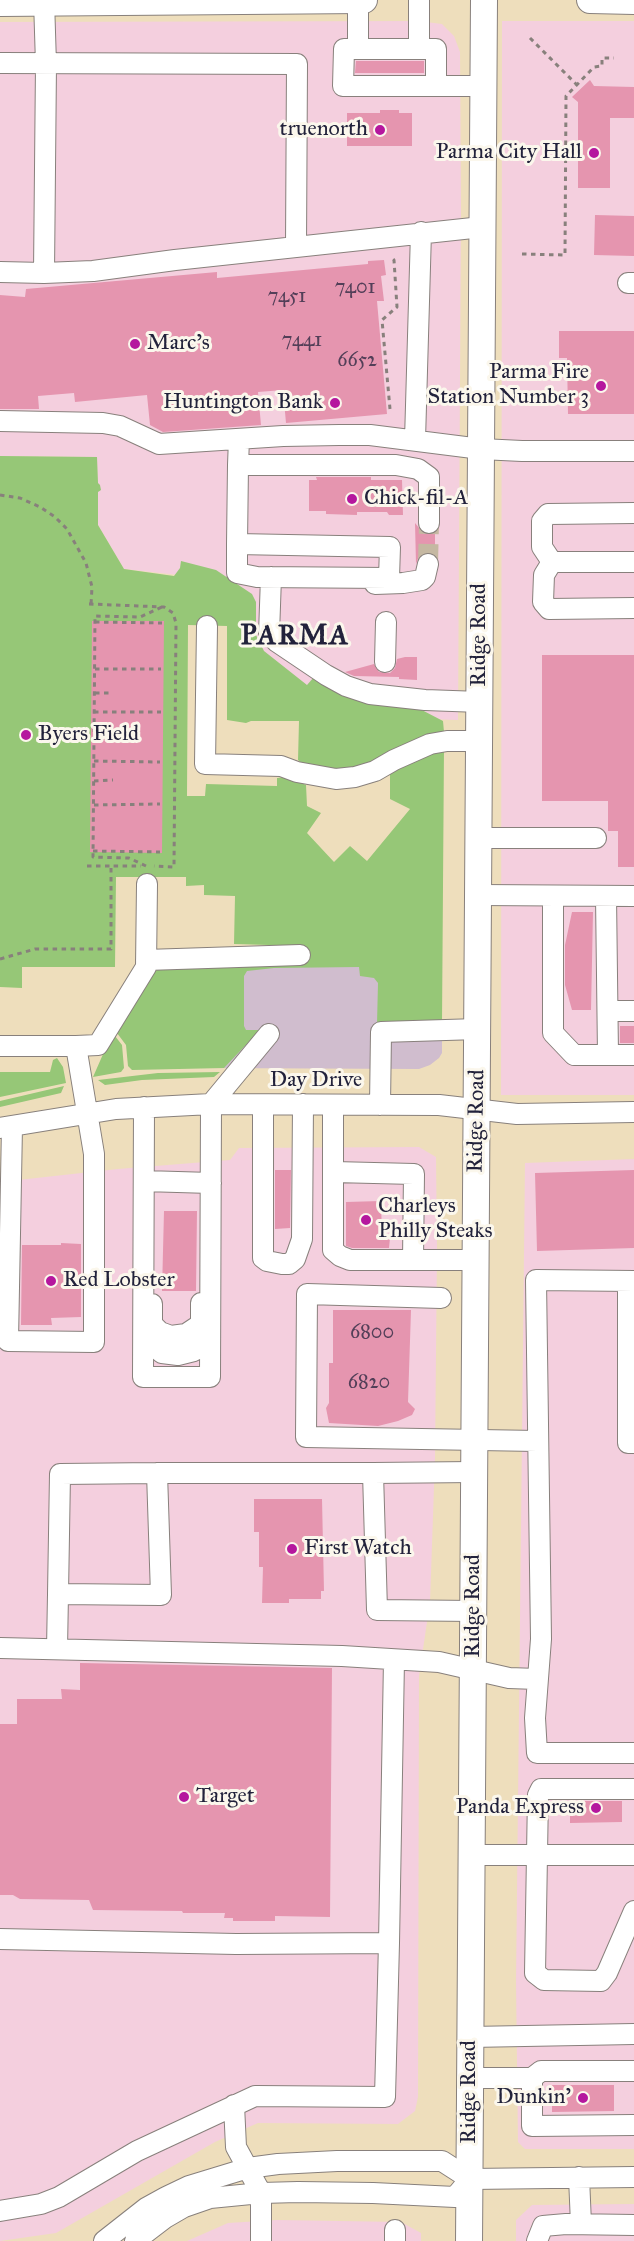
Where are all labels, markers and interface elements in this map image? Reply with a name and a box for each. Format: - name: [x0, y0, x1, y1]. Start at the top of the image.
- place label: truenorth: [280, 117, 368, 143]
- marker: truenorth: [373, 123, 387, 137]
- place label: Parma City Hall: [436, 140, 582, 166]
- marker: Parma City Hall: [587, 146, 601, 160]
- house number: 7401: [335, 276, 375, 300]
- house number: 7451: [268, 285, 306, 309]
- house number: 7441: [282, 329, 322, 353]
- place label: Marc's: [147, 331, 210, 357]
- marker: Marc's: [128, 337, 142, 351]
- house number: 6652: [337, 349, 377, 373]
- place label: Parma Fire Station Number 3: [428, 360, 589, 412]
- marker: Parma Fire Station Number 3: [594, 379, 608, 393]
- place label: Huntington Bank: [163, 390, 323, 416]
- marker: Huntington Bank: [328, 396, 342, 410]
- place label: Chick-fil-A: [364, 486, 468, 512]
- marker: Chick-fil-A: [345, 492, 359, 506]
- street label: Ridge Road: [467, 583, 493, 687]
- district label: PARMA: [240, 620, 350, 654]
- place label: Byers Field: [38, 722, 139, 748]
- marker: Byers Field: [19, 728, 33, 742]
- street label: Day Drive: [270, 1068, 362, 1094]
- street label: Ridge Road: [463, 1069, 491, 1173]
- place label: Charleys Philly Steaks: [378, 1194, 493, 1246]
- marker: Charleys Philly Steaks: [359, 1213, 373, 1227]
- place label: Red Lobster: [63, 1268, 175, 1294]
- marker: Red Lobster: [44, 1274, 58, 1288]
- house number: 6800: [350, 1321, 394, 1345]
- house number: 6820: [348, 1371, 390, 1395]
- place label: First Watch: [304, 1536, 412, 1562]
- marker: First Watch: [285, 1542, 299, 1556]
- street label: Ridge Road: [461, 1554, 487, 1658]
- place label: Target: [196, 1784, 255, 1810]
- marker: Target: [177, 1790, 191, 1804]
- place label: Panda Express: [456, 1795, 584, 1821]
- marker: Panda Express: [589, 1801, 603, 1815]
- street label: Ridge Road: [457, 2040, 483, 2144]
- place label: Dunkin': [496, 2085, 571, 2111]
- marker: Dunkin': [576, 2091, 590, 2105]

